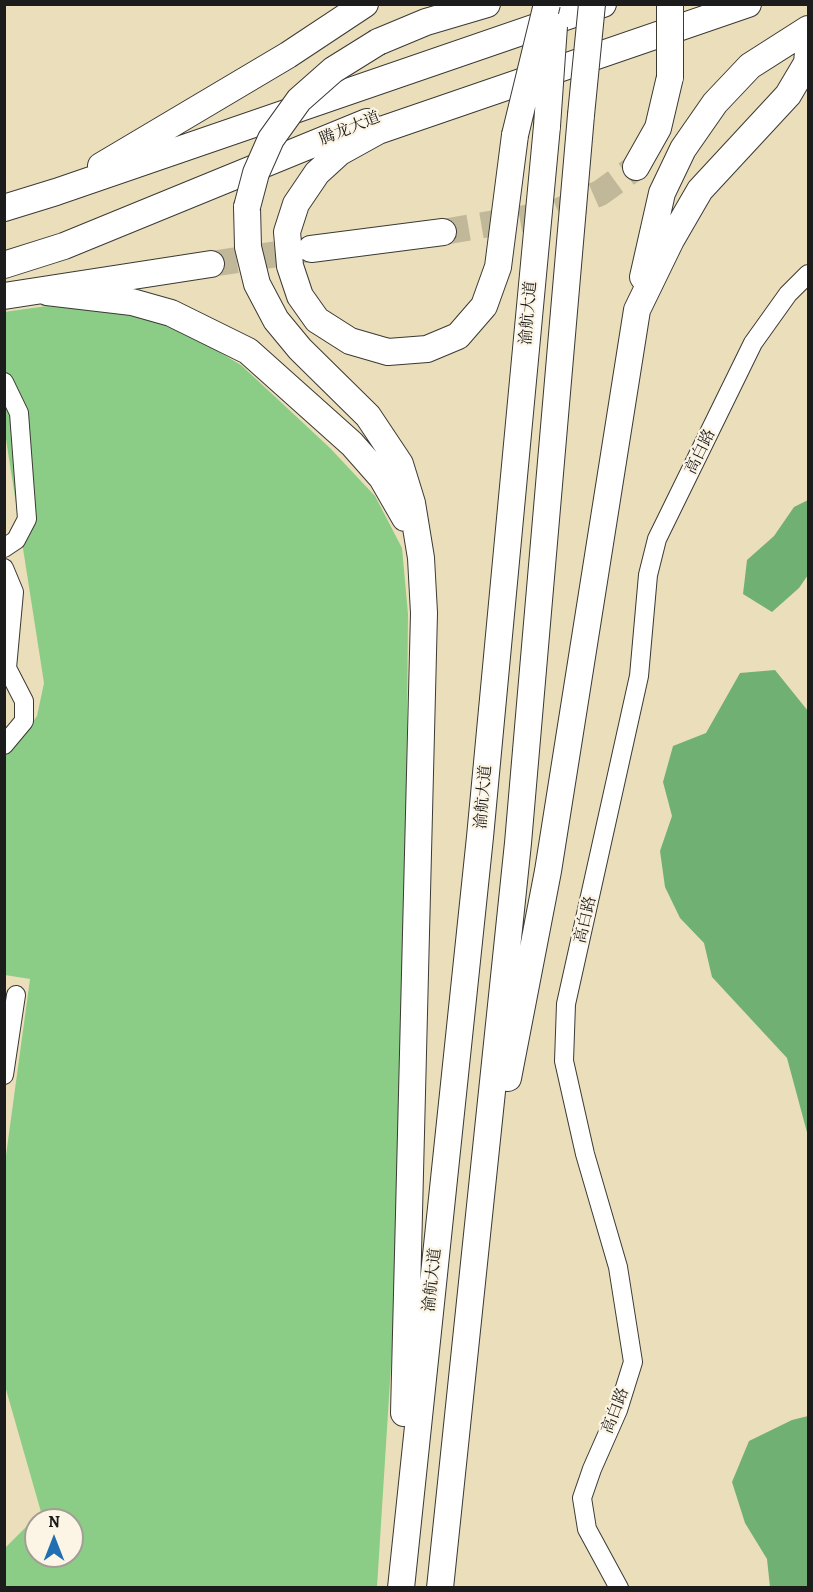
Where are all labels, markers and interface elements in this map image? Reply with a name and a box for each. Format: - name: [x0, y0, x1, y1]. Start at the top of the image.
- street label: 腾龙大道: [317, 108, 383, 150]
- street label: 渝航大道: [517, 280, 541, 346]
- street label: 高白路: [682, 426, 720, 478]
- street label: 渝航大道: [472, 764, 496, 830]
- street label: 高白路: [571, 894, 601, 946]
- street label: 渝航大道: [420, 1247, 446, 1313]
- street label: 高白路: [598, 1385, 634, 1437]
- north arrow: [24, 1508, 84, 1568]
- text: N: [48, 1511, 60, 1533]

